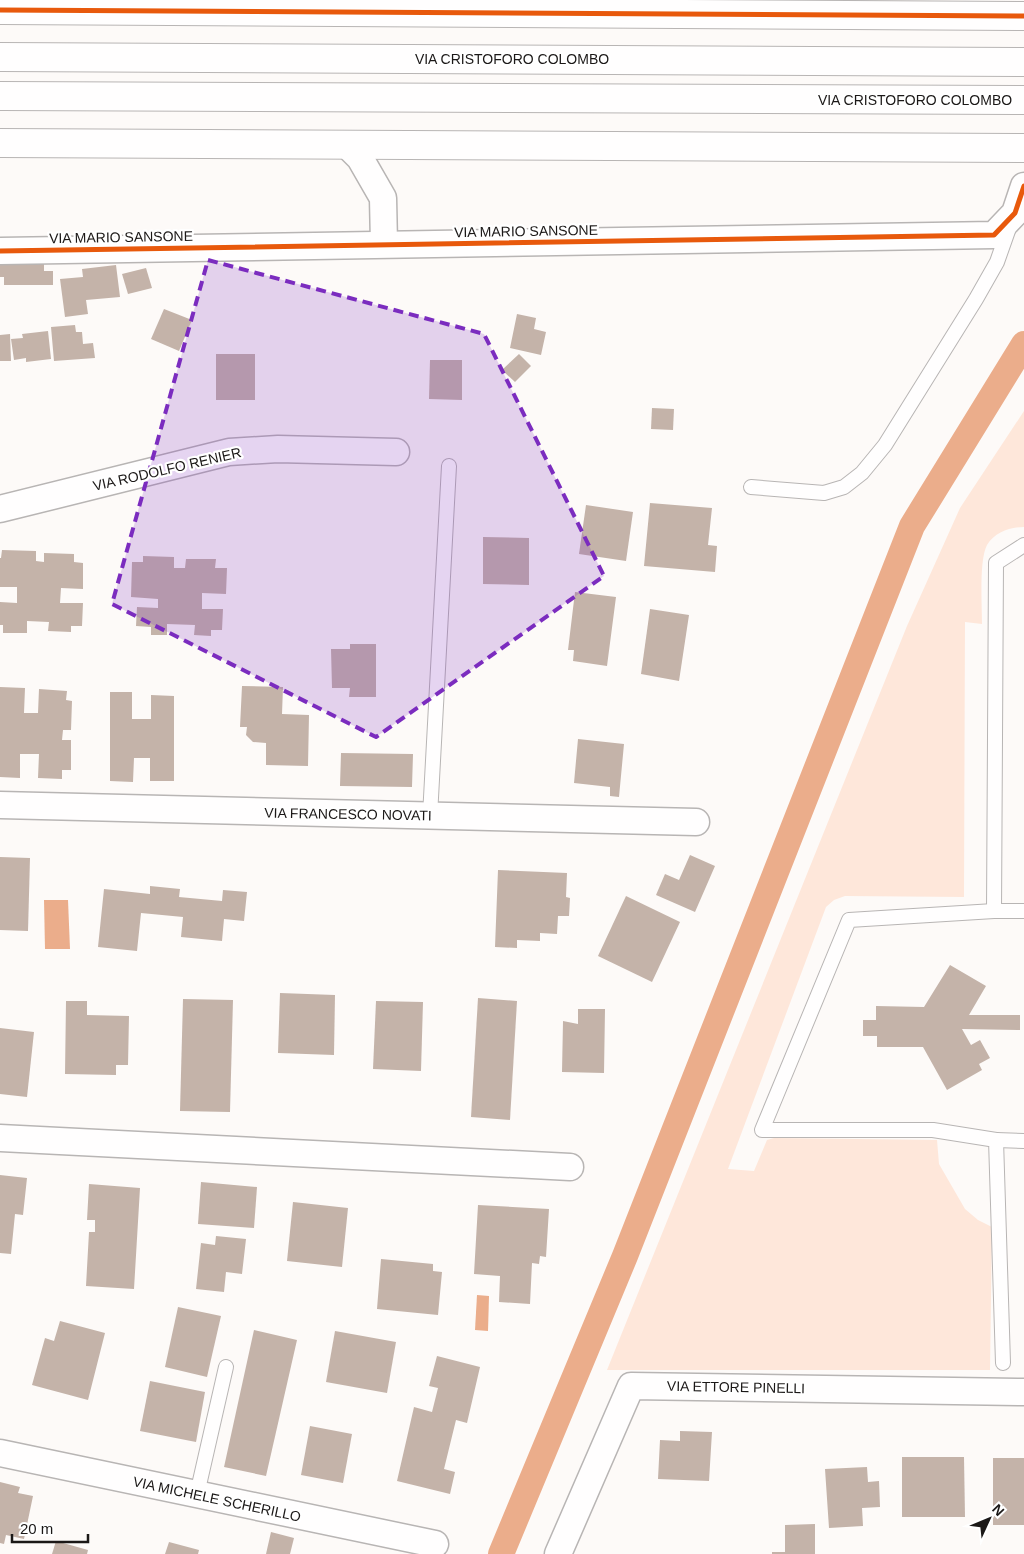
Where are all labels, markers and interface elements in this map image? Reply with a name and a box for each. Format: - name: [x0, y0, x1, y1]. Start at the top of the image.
- street label: VIA CRISTOFORO COLOMBO: [415, 51, 609, 67]
- street label: VIA CRISTOFORO COLOMBO: [818, 92, 1012, 108]
- street label: VIA MARIO SANSONE: [454, 222, 598, 240]
- street label: VIA MARIO SANSONE: [49, 228, 193, 246]
- street label: VIA RODOLFO RENIER: [91, 444, 243, 494]
- street label: VIA FRANCESCO NOVATI: [264, 805, 432, 823]
- street label: VIA ETTORE PINELLI: [667, 1378, 805, 1396]
- street label: VIA MICHELE SCHERILLO: [132, 1473, 302, 1525]
- north arrow: [964, 1494, 1014, 1544]
- text: N: [989, 1501, 1008, 1519]
- scale bar: [12, 1512, 89, 1544]
- text: 20 m: [20, 1520, 53, 1537]

